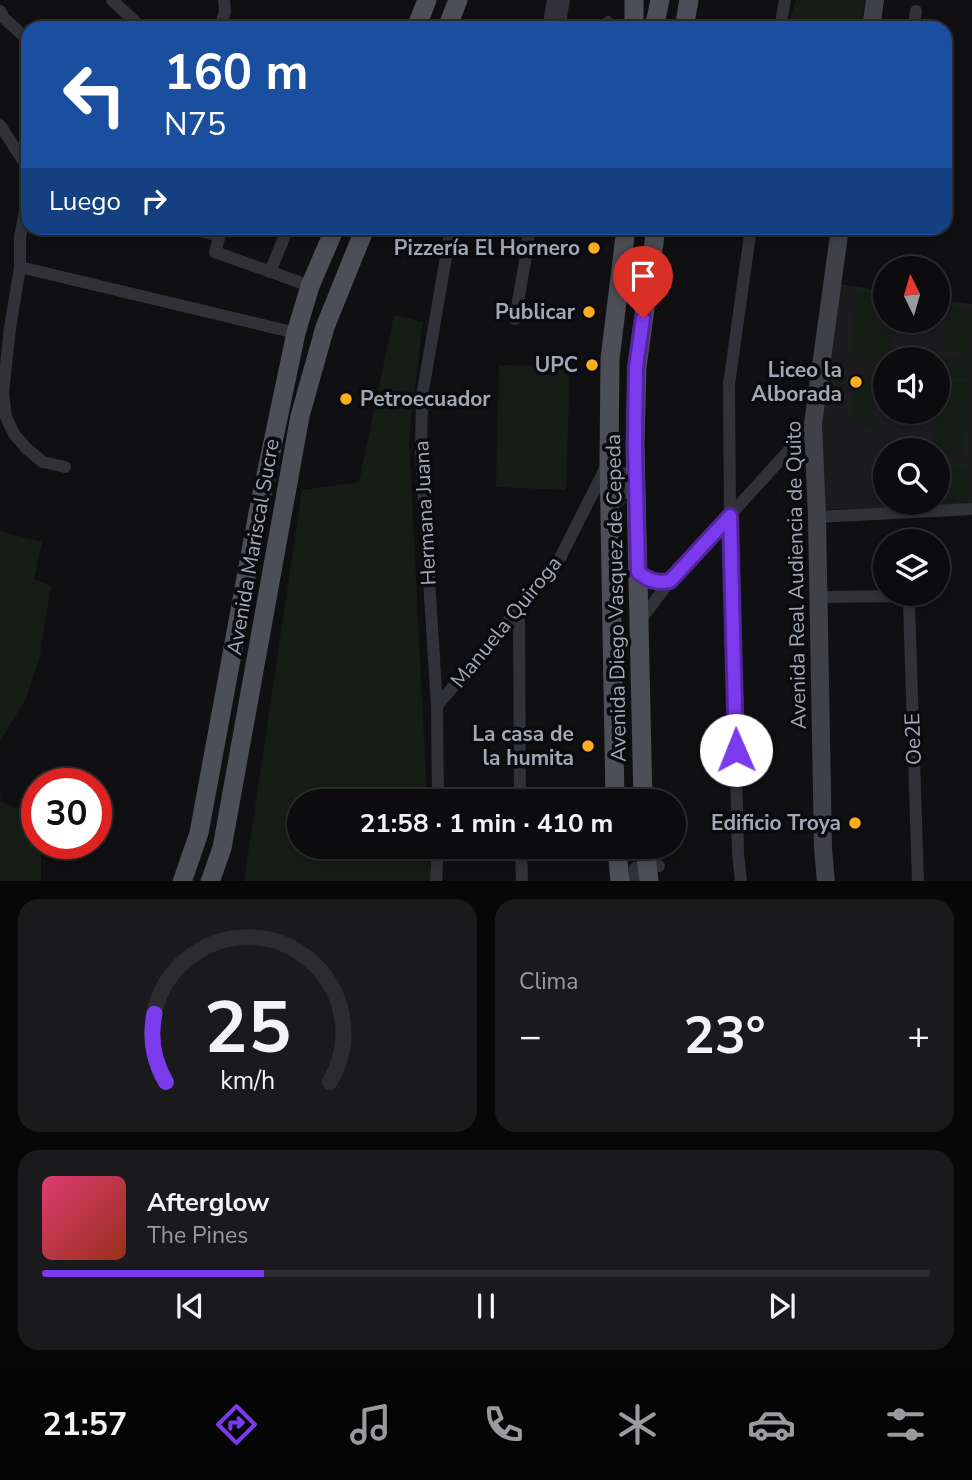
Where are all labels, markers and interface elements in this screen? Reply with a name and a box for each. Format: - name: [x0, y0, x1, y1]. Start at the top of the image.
- text: 160 m: [164, 39, 308, 106]
- icon: left: [49, 49, 140, 140]
- text: N75: [164, 103, 226, 146]
- icon: right: [135, 182, 173, 220]
- text: Luego: [49, 184, 121, 219]
- place label: Pizzería El Hornero: [394, 234, 580, 262]
- marker: Pizzería El Hornero: [586, 240, 602, 256]
- pin: [613, 246, 673, 318]
- north arrow: [873, 256, 950, 332]
- map controls: [873, 256, 950, 606]
- icon: arrive: [624, 257, 662, 295]
- place label: Publicar: [495, 298, 576, 326]
- marker: Publicar: [581, 304, 597, 320]
- button: sound: [873, 347, 950, 424]
- place label: UPC: [535, 351, 578, 379]
- place label: Liceo la Alborada: [751, 356, 842, 408]
- marker: UPC: [584, 357, 600, 373]
- marker: Liceo la Alborada: [848, 374, 864, 390]
- place label: Petroecuador: [360, 385, 491, 413]
- marker: Petroecuador: [338, 391, 354, 407]
- street label: Avenida Real Audiencia de Quito: [779, 420, 813, 730]
- street label: Avenida Diego Vasquez de Cepeda: [599, 434, 633, 762]
- street label: Avenida Mariscal Sucre: [220, 437, 286, 657]
- button: search: [873, 438, 950, 515]
- street label: Hermana Juana: [407, 440, 443, 586]
- button: layers: [873, 529, 950, 606]
- street label: Manuela Quiroga: [444, 550, 568, 694]
- street label: Oe2E: [898, 712, 928, 766]
- position arrow: [699, 713, 773, 787]
- place label: La casa de la humita: [472, 720, 574, 772]
- marker: La casa de la humita: [580, 738, 596, 754]
- speed limit sign: 30: [21, 768, 112, 859]
- text: 21:58 · 1 min · 410 m: [360, 806, 613, 841]
- place label: Edificio Troya: [711, 809, 841, 837]
- marker: Edificio Troya: [847, 815, 863, 831]
- text: Clima: [519, 966, 579, 997]
- text: 25: [204, 978, 291, 1078]
- text: 23°: [683, 1000, 766, 1071]
- text: −: [519, 1011, 542, 1062]
- text: +: [907, 1011, 930, 1062]
- text: km/h: [220, 1063, 275, 1097]
- text: Afterglow: [147, 1185, 270, 1220]
- text: The Pines: [147, 1220, 248, 1251]
- icon: previous: [171, 1287, 209, 1325]
- icon: pause: [467, 1287, 505, 1325]
- icon: next: [763, 1287, 801, 1325]
- icon: directions: [212, 1400, 261, 1449]
- icon: music: [346, 1400, 395, 1449]
- icon: phone: [479, 1400, 528, 1449]
- icon: climate: [613, 1400, 662, 1449]
- icon: car: [747, 1400, 796, 1449]
- icon: filters: [881, 1400, 930, 1449]
- text: 21:57: [42, 1403, 127, 1446]

